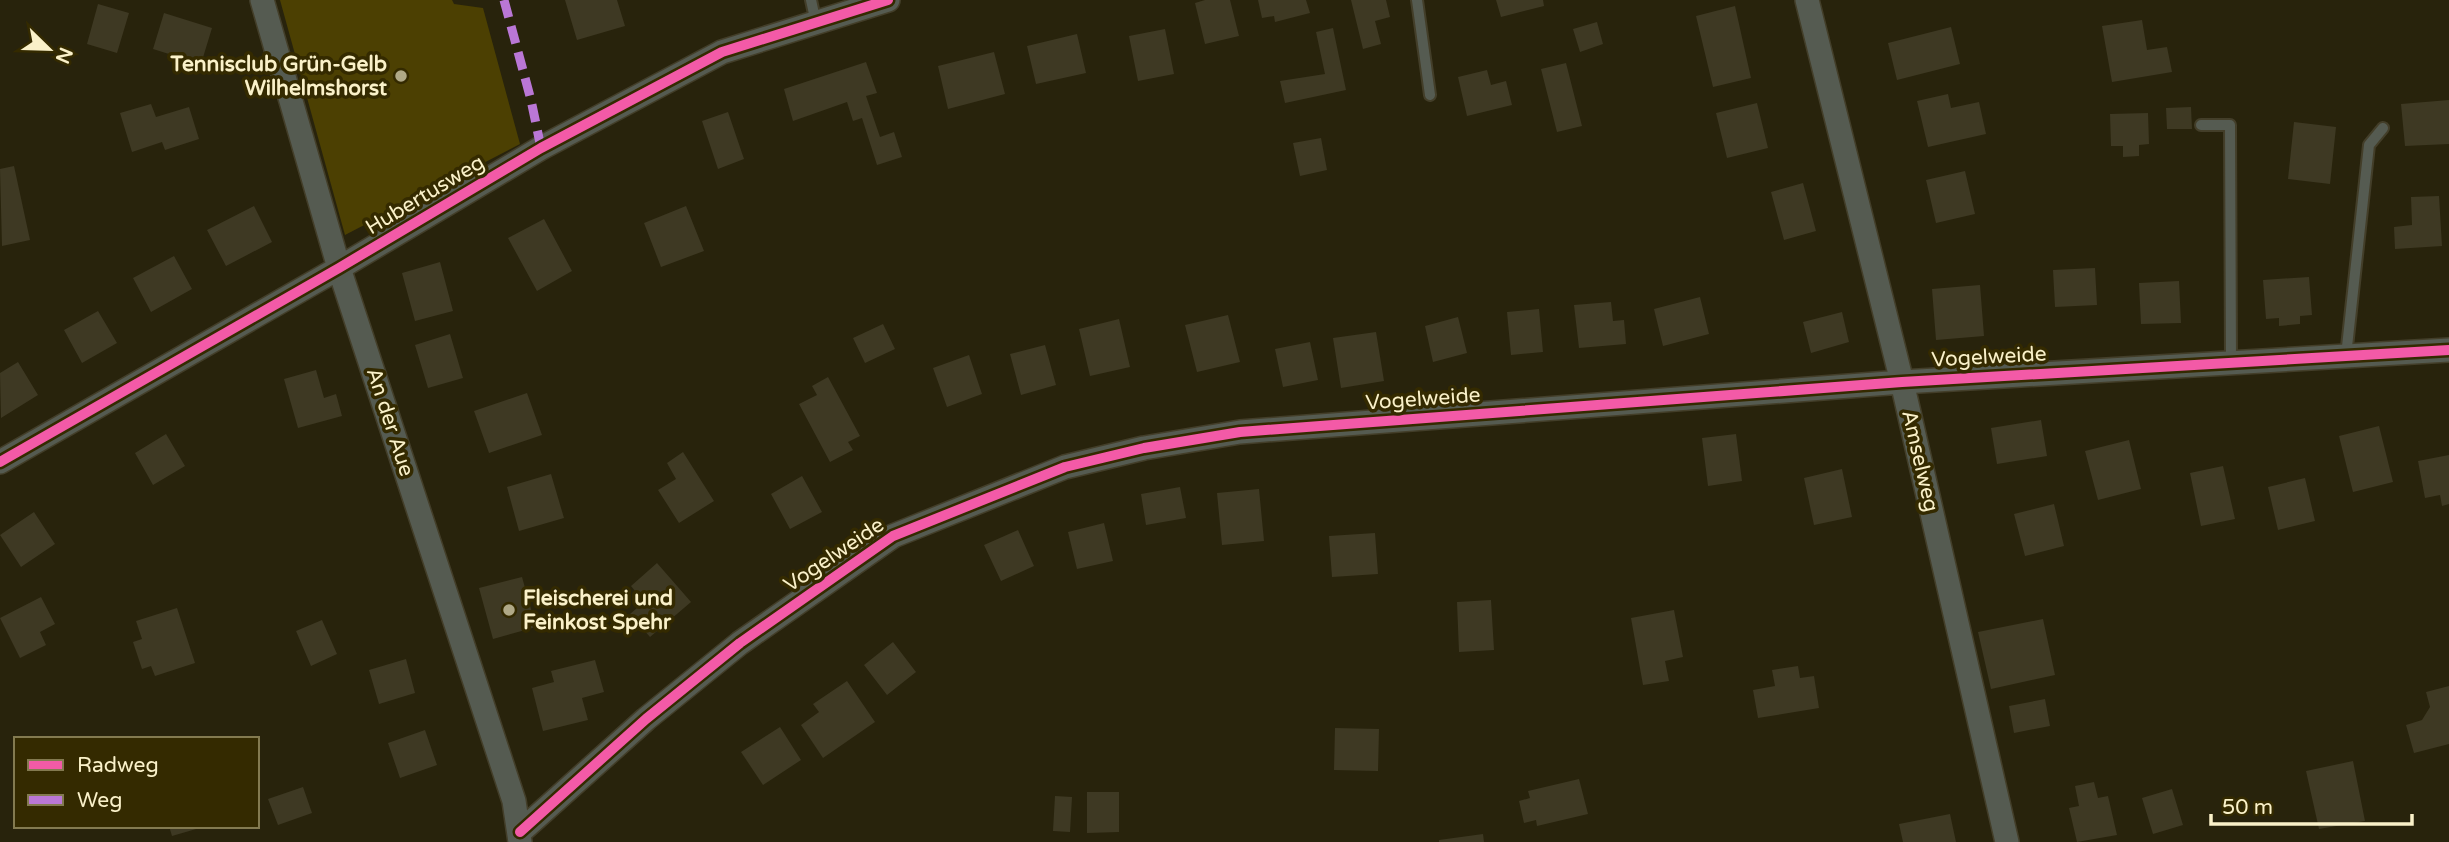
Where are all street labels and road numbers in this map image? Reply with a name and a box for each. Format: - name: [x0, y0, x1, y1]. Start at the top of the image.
- street label: Hubertusweg: [361, 150, 489, 240]
- street label: Vogelweide: [1931, 341, 2047, 372]
- street label: An der Aue: [361, 365, 419, 479]
- street label: Vogelweide: [1365, 383, 1481, 415]
- street label: Amselweg: [1896, 408, 1944, 514]
- street label: Vogelweide: [779, 512, 889, 598]

